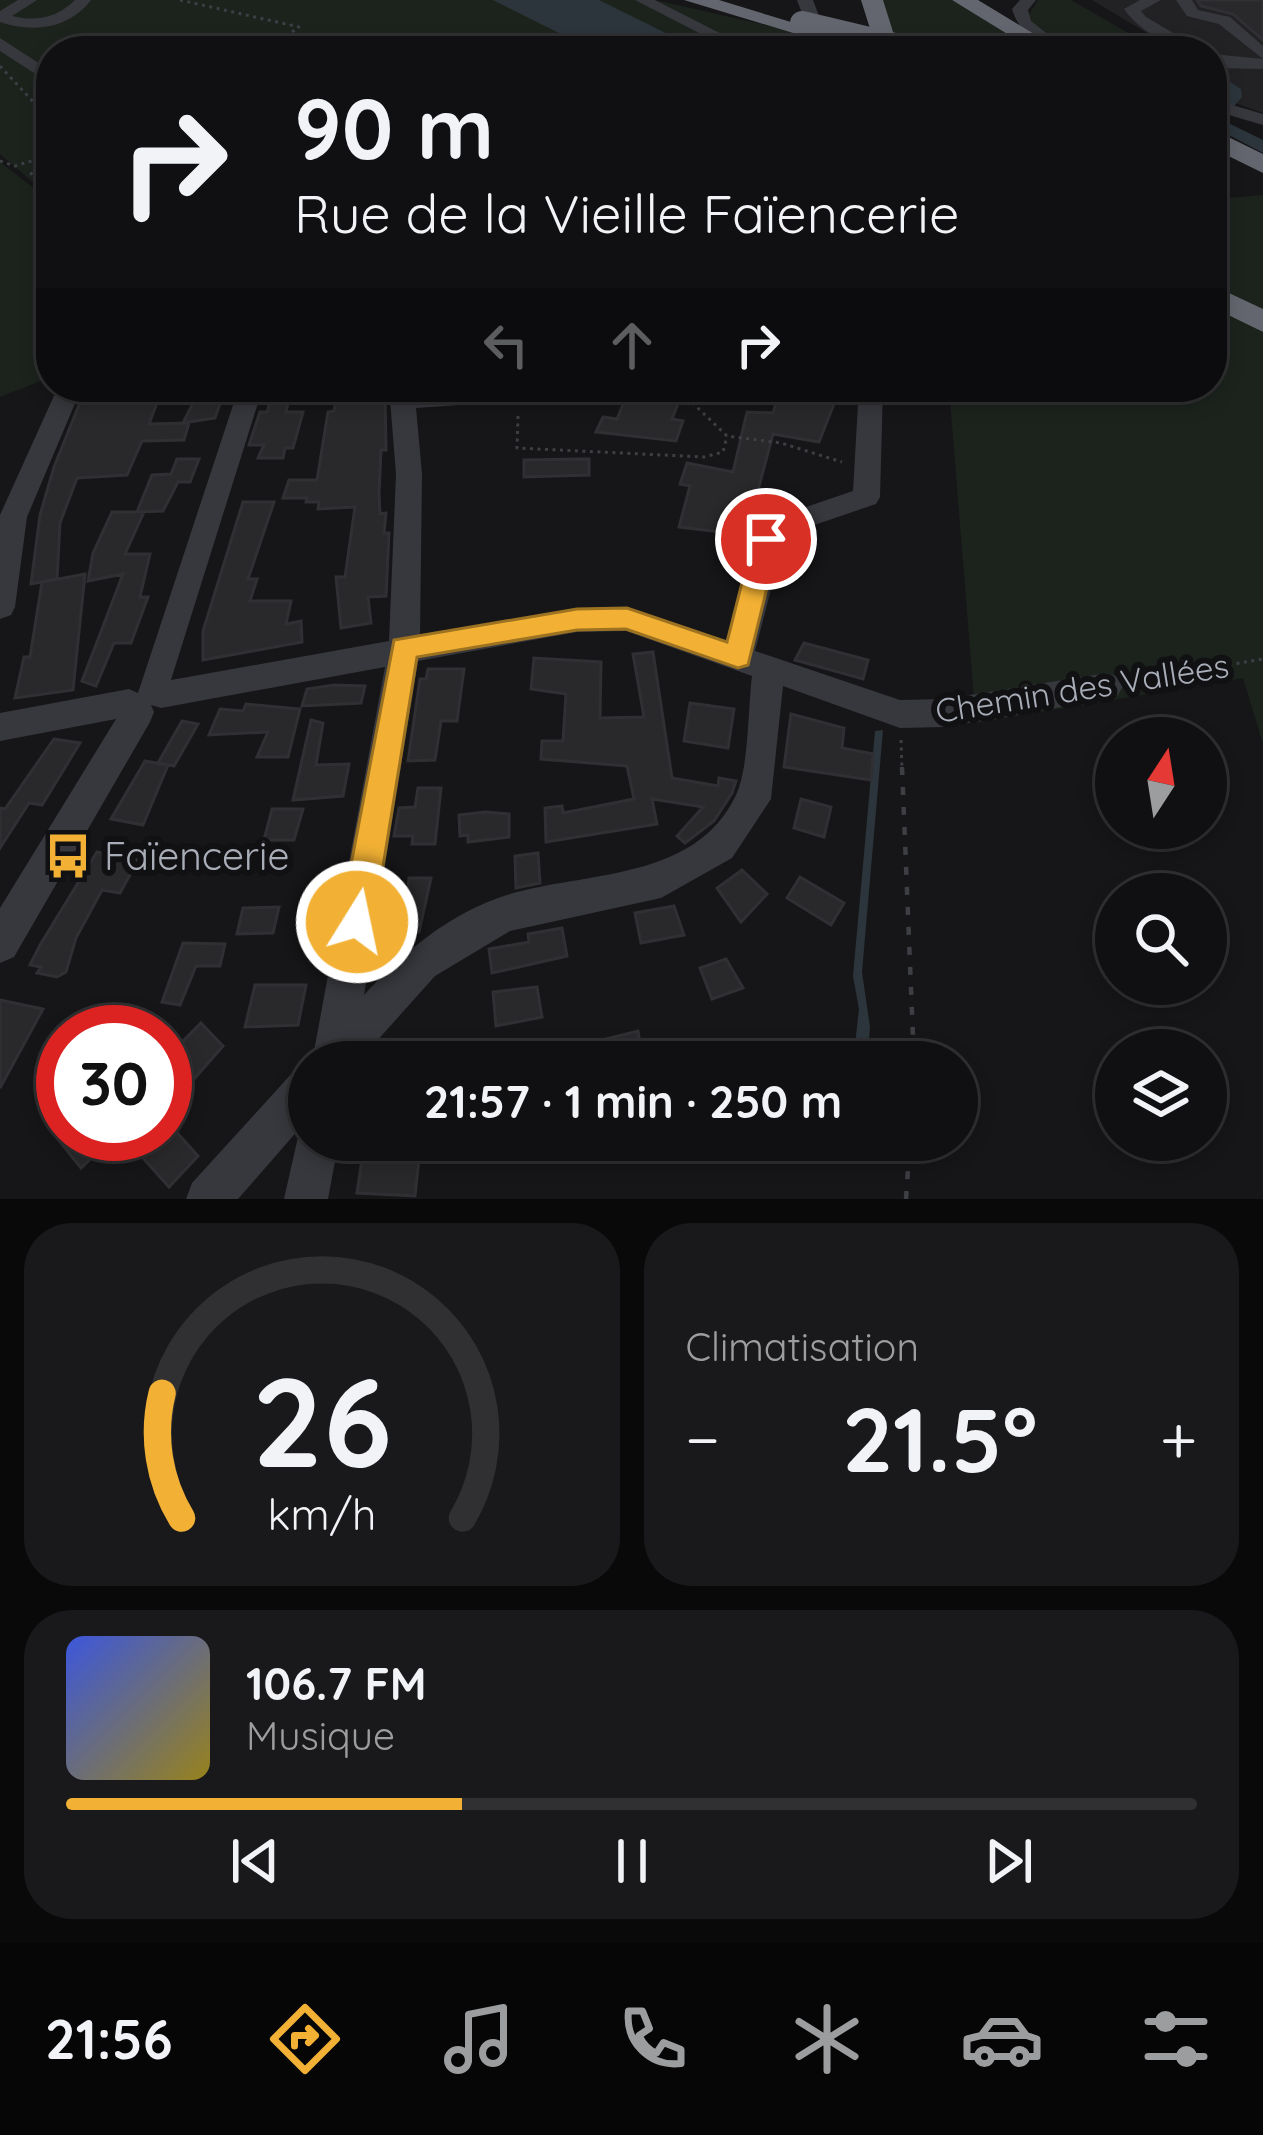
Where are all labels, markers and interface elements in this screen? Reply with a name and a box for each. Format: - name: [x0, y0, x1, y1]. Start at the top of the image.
- text: 90 m: [294, 75, 494, 180]
- icon: right: [96, 84, 252, 240]
- text: Rue de la Vieille Faïencerie: [294, 179, 959, 247]
- icon: left: [473, 312, 539, 378]
- icon: ahead: [599, 312, 665, 378]
- icon: right: [725, 312, 791, 378]
- pin: [715, 488, 817, 590]
- icon: arrive: [733, 506, 799, 572]
- street label: Chemin des Vallées: [932, 644, 1232, 731]
- north arrow: [1095, 717, 1227, 849]
- map controls: [1095, 717, 1227, 1161]
- bus stop icon: Faïencerie: [43, 831, 93, 881]
- place label: Faïencerie: [104, 831, 289, 880]
- position arrow: [294, 859, 420, 985]
- button: search: [1095, 873, 1227, 1005]
- speed limit sign: 30: [36, 1005, 192, 1161]
- button: layers: [1095, 1029, 1227, 1161]
- text: 21:57 · 1 min · 250 m: [424, 1073, 842, 1129]
- text: Climatisation: [686, 1322, 919, 1371]
- text: 26: [252, 1342, 392, 1498]
- text: 21.5°: [842, 1382, 1038, 1495]
- text: −: [686, 1397, 720, 1480]
- text: +: [1160, 1397, 1197, 1480]
- text: km/h: [267, 1486, 376, 1540]
- text: 106.7 FM: [246, 1655, 427, 1711]
- text: Musique: [246, 1711, 395, 1760]
- icon: previous: [222, 1828, 288, 1894]
- icon: pause: [599, 1828, 665, 1894]
- icon: next: [976, 1828, 1042, 1894]
- icon: directions: [263, 1997, 347, 2081]
- icon: music: [437, 1997, 521, 2081]
- icon: phone: [611, 1997, 695, 2081]
- icon: climate: [785, 1997, 869, 2081]
- icon: car: [960, 1997, 1044, 2081]
- icon: filters: [1134, 1997, 1218, 2081]
- text: 21:56: [45, 2005, 173, 2073]

